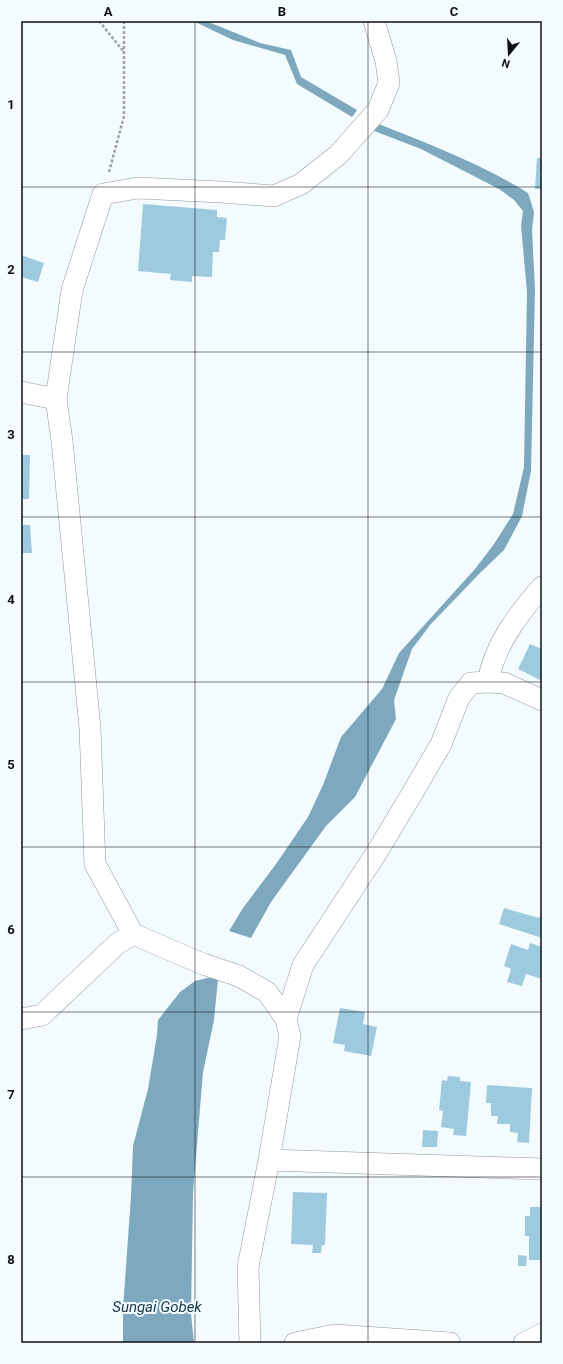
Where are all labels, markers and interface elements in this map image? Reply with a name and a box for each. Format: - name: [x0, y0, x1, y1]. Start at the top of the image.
- text: A: [104, 4, 113, 19]
- text: B: [278, 4, 286, 19]
- text: C: [450, 4, 459, 19]
- north arrow: [489, 34, 529, 74]
- text: N: [500, 56, 512, 70]
- text: 1: [7, 97, 15, 112]
- text: 2: [7, 262, 15, 277]
- text: 3: [7, 427, 15, 442]
- text: 4: [7, 592, 15, 607]
- text: 5: [7, 757, 15, 772]
- text: 6: [7, 922, 15, 937]
- text: 7: [7, 1087, 15, 1102]
- text: 8: [7, 1252, 15, 1267]
- water label: Sungai Gobek: [112, 1298, 202, 1316]

